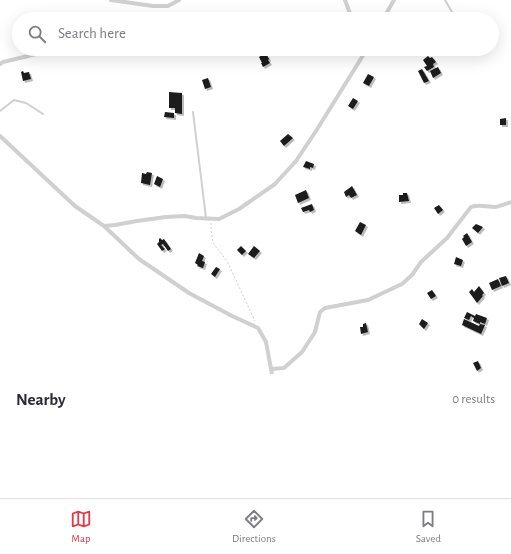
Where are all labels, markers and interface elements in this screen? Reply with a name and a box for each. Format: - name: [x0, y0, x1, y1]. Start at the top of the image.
- search box: [12, 12, 499, 56]
- icon: search: [26, 23, 48, 45]
- text: Search here: [58, 26, 126, 41]
- text: Nearby: [16, 391, 66, 408]
- text: 0 results: [452, 393, 495, 406]
- tab: Map: [70, 508, 92, 545]
- tab: Directions: [232, 508, 276, 545]
- tab: Saved: [416, 508, 441, 545]

